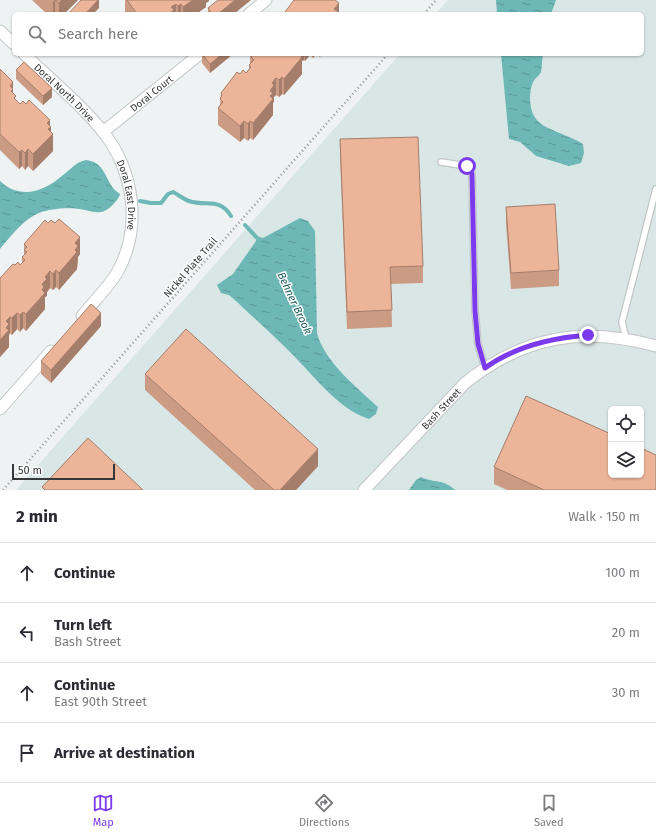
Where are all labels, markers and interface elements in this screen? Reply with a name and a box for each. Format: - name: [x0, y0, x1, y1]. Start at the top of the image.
- search box: [12, 12, 644, 56]
- icon: search: [26, 23, 48, 45]
- text: Search here: [58, 25, 138, 43]
- street label: Doral North Drive: [31, 62, 97, 125]
- street label: Doral Court: [128, 73, 176, 115]
- route start: [458, 157, 476, 175]
- street label: Doral East Drive: [114, 158, 137, 231]
- street label: Nickel Plate Trail: [161, 235, 220, 300]
- water label: Behner Brook: [274, 270, 315, 336]
- route end: [579, 326, 597, 344]
- street label: Bash Street: [419, 386, 464, 432]
- map controls: [608, 406, 644, 478]
- button: locate: [608, 406, 644, 442]
- button: layers: [608, 442, 644, 478]
- scale bar: [12, 462, 115, 481]
- text: 50 m: [18, 464, 42, 477]
- text: 2 min: [16, 506, 58, 527]
- text: Walk · 150 m: [568, 509, 640, 524]
- icon: ahead: [16, 562, 38, 584]
- text: Continue: [54, 564, 115, 582]
- text: 100 m: [605, 565, 640, 580]
- text: Turn left: [54, 616, 112, 634]
- icon: left: [16, 622, 38, 644]
- text: 20 m: [612, 625, 640, 640]
- text: Bash Street: [54, 634, 121, 649]
- text: Continue: [54, 676, 115, 694]
- icon: ahead: [16, 682, 38, 704]
- text: 30 m: [612, 685, 640, 700]
- text: East 90th Street: [54, 694, 147, 709]
- icon: arrive: [16, 742, 38, 764]
- text: Arrive at destination: [54, 744, 195, 762]
- tab: Map: [92, 792, 114, 829]
- tab: Directions: [299, 792, 349, 829]
- tab: Saved: [534, 792, 564, 829]

